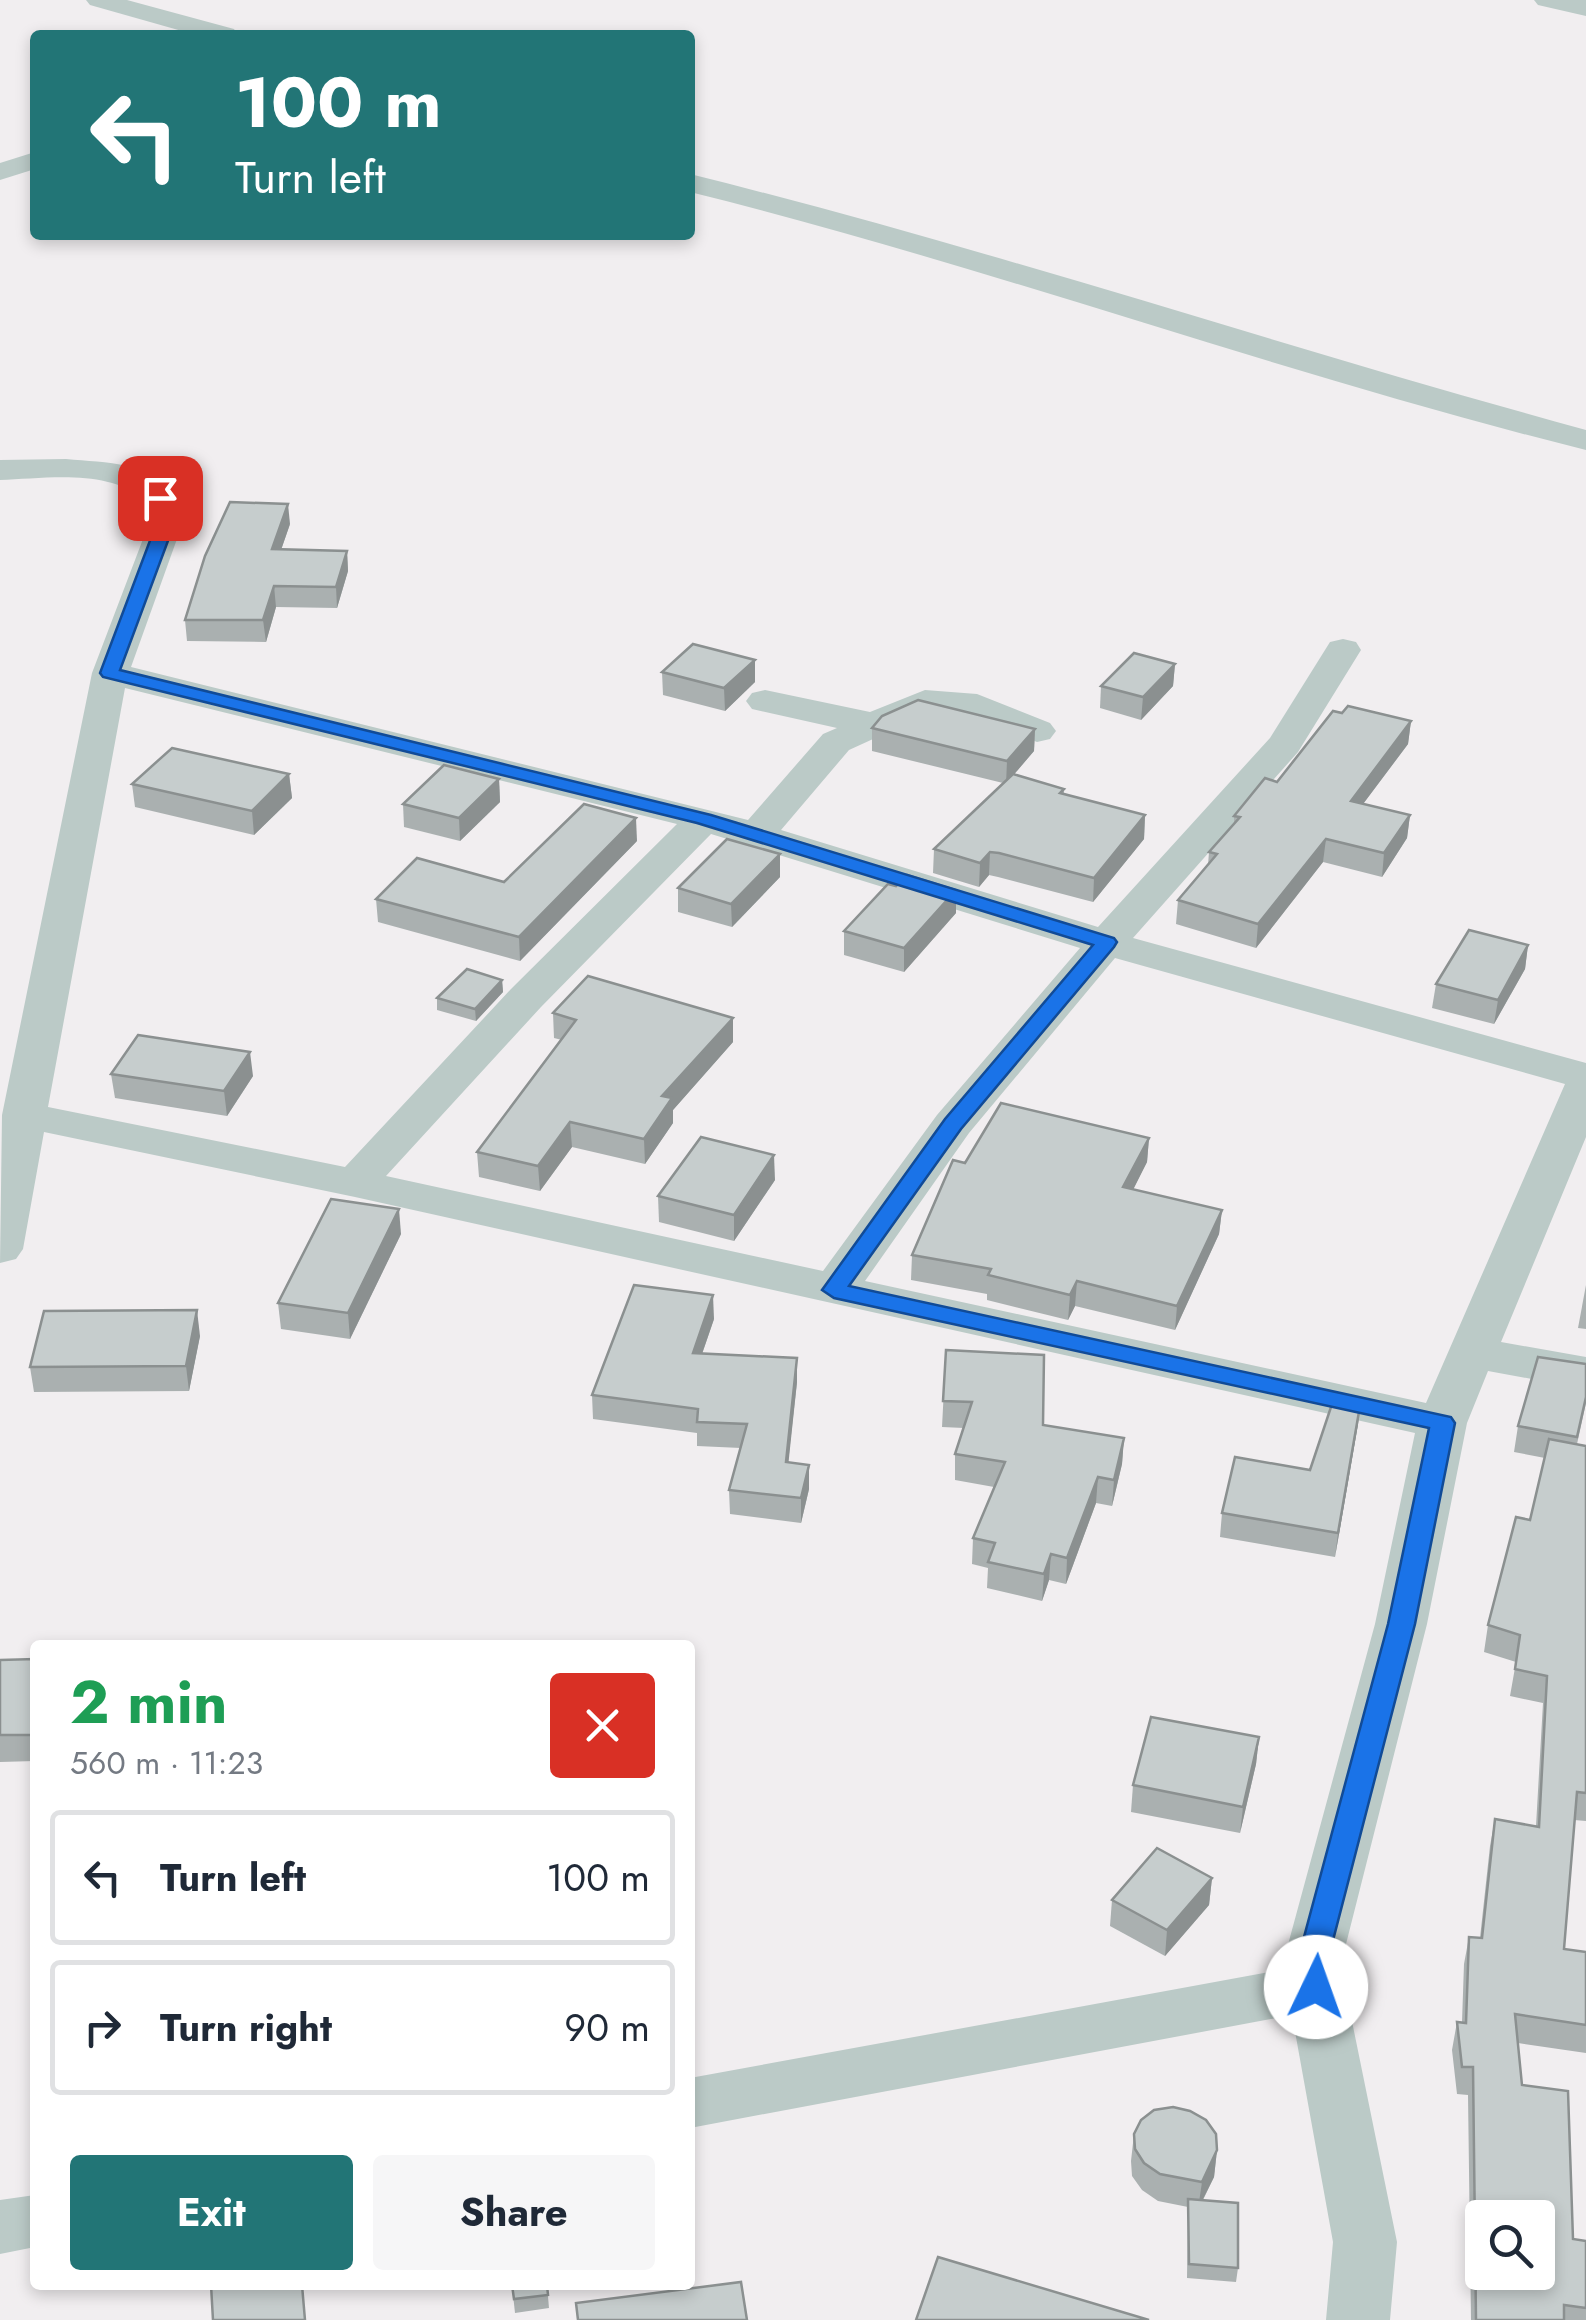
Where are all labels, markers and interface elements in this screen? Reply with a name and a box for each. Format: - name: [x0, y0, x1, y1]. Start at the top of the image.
- text: 100 m: [235, 52, 442, 153]
- icon: left: [70, 70, 200, 200]
- text: Turn left: [235, 145, 386, 210]
- pin: [118, 456, 203, 541]
- icon: arrive: [133, 471, 188, 526]
- text: 2 min: [70, 1659, 228, 1746]
- button: close: [550, 1673, 655, 1778]
- text: 560 m · 11:23: [70, 1740, 263, 1786]
- icon: left: [75, 1850, 130, 1905]
- text: Turn left: [160, 1850, 306, 1905]
- text: 100 m: [546, 1850, 650, 1905]
- position arrow: [1264, 1935, 1368, 2039]
- icon: right: [75, 2000, 130, 2055]
- text: Turn right: [160, 2000, 332, 2055]
- text: 90 m: [564, 2000, 650, 2055]
- button: Exit: [70, 2155, 353, 2270]
- button: Share: [373, 2155, 655, 2270]
- map controls: [1465, 2200, 1555, 2290]
- button: search: [1465, 2200, 1555, 2290]

